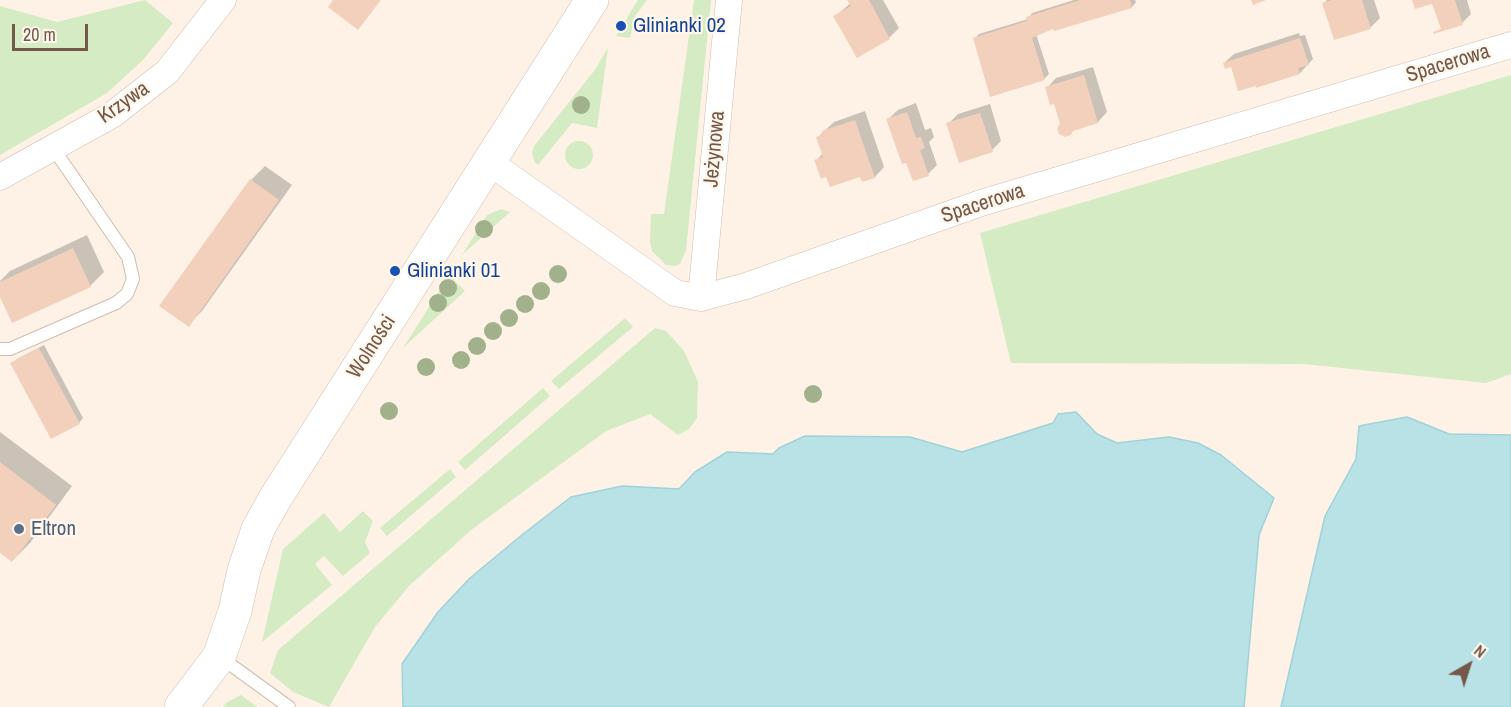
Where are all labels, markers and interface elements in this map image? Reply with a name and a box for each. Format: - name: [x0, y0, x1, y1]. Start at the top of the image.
- scale bar: [15, 12, 92, 50]
- place label: Glinianki 02: [633, 13, 726, 39]
- marker: Glinianki 02: [614, 19, 628, 33]
- text: 20 m: [23, 22, 56, 47]
- street label: Spacerowa: [1403, 39, 1493, 89]
- street label: Krzywa: [94, 76, 154, 130]
- street label: Jeżynowa: [699, 110, 731, 188]
- street label: Spacerowa: [938, 179, 1028, 229]
- place label: Glinianki 01: [407, 258, 500, 284]
- marker: Glinianki 01: [388, 264, 402, 278]
- street label: Wolności: [342, 311, 402, 383]
- place label: Eltron: [31, 516, 76, 542]
- marker: Eltron: [12, 522, 26, 536]
- north arrow: [1439, 635, 1499, 695]
- text: N: [1470, 639, 1491, 663]

